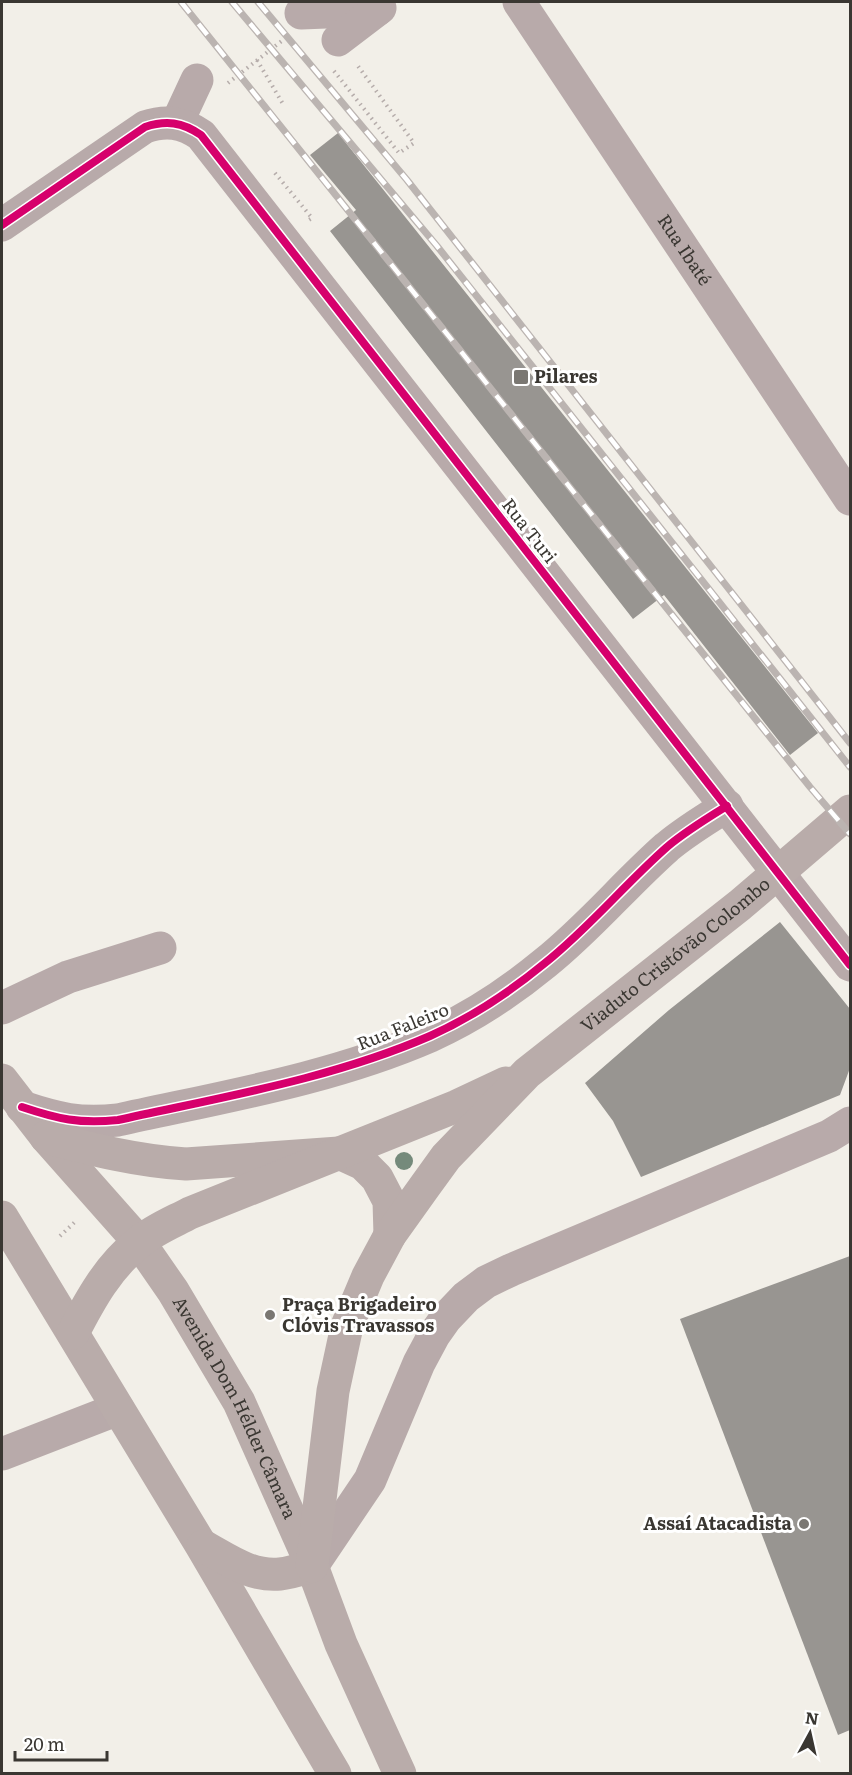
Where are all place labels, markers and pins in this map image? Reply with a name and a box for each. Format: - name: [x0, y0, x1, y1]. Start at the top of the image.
- place label: Pilares: [534, 362, 598, 389]
- marker: Pilares: [512, 368, 530, 386]
- place label: Praça Brigadeiro Clóvis Travassos: [282, 1290, 437, 1338]
- marker: Praça Brigadeiro Clóvis Travassos: [263, 1308, 277, 1322]
- place label: Assaí Atacadista: [643, 1509, 793, 1536]
- marker: Assaí Atacadista: [797, 1517, 811, 1531]

